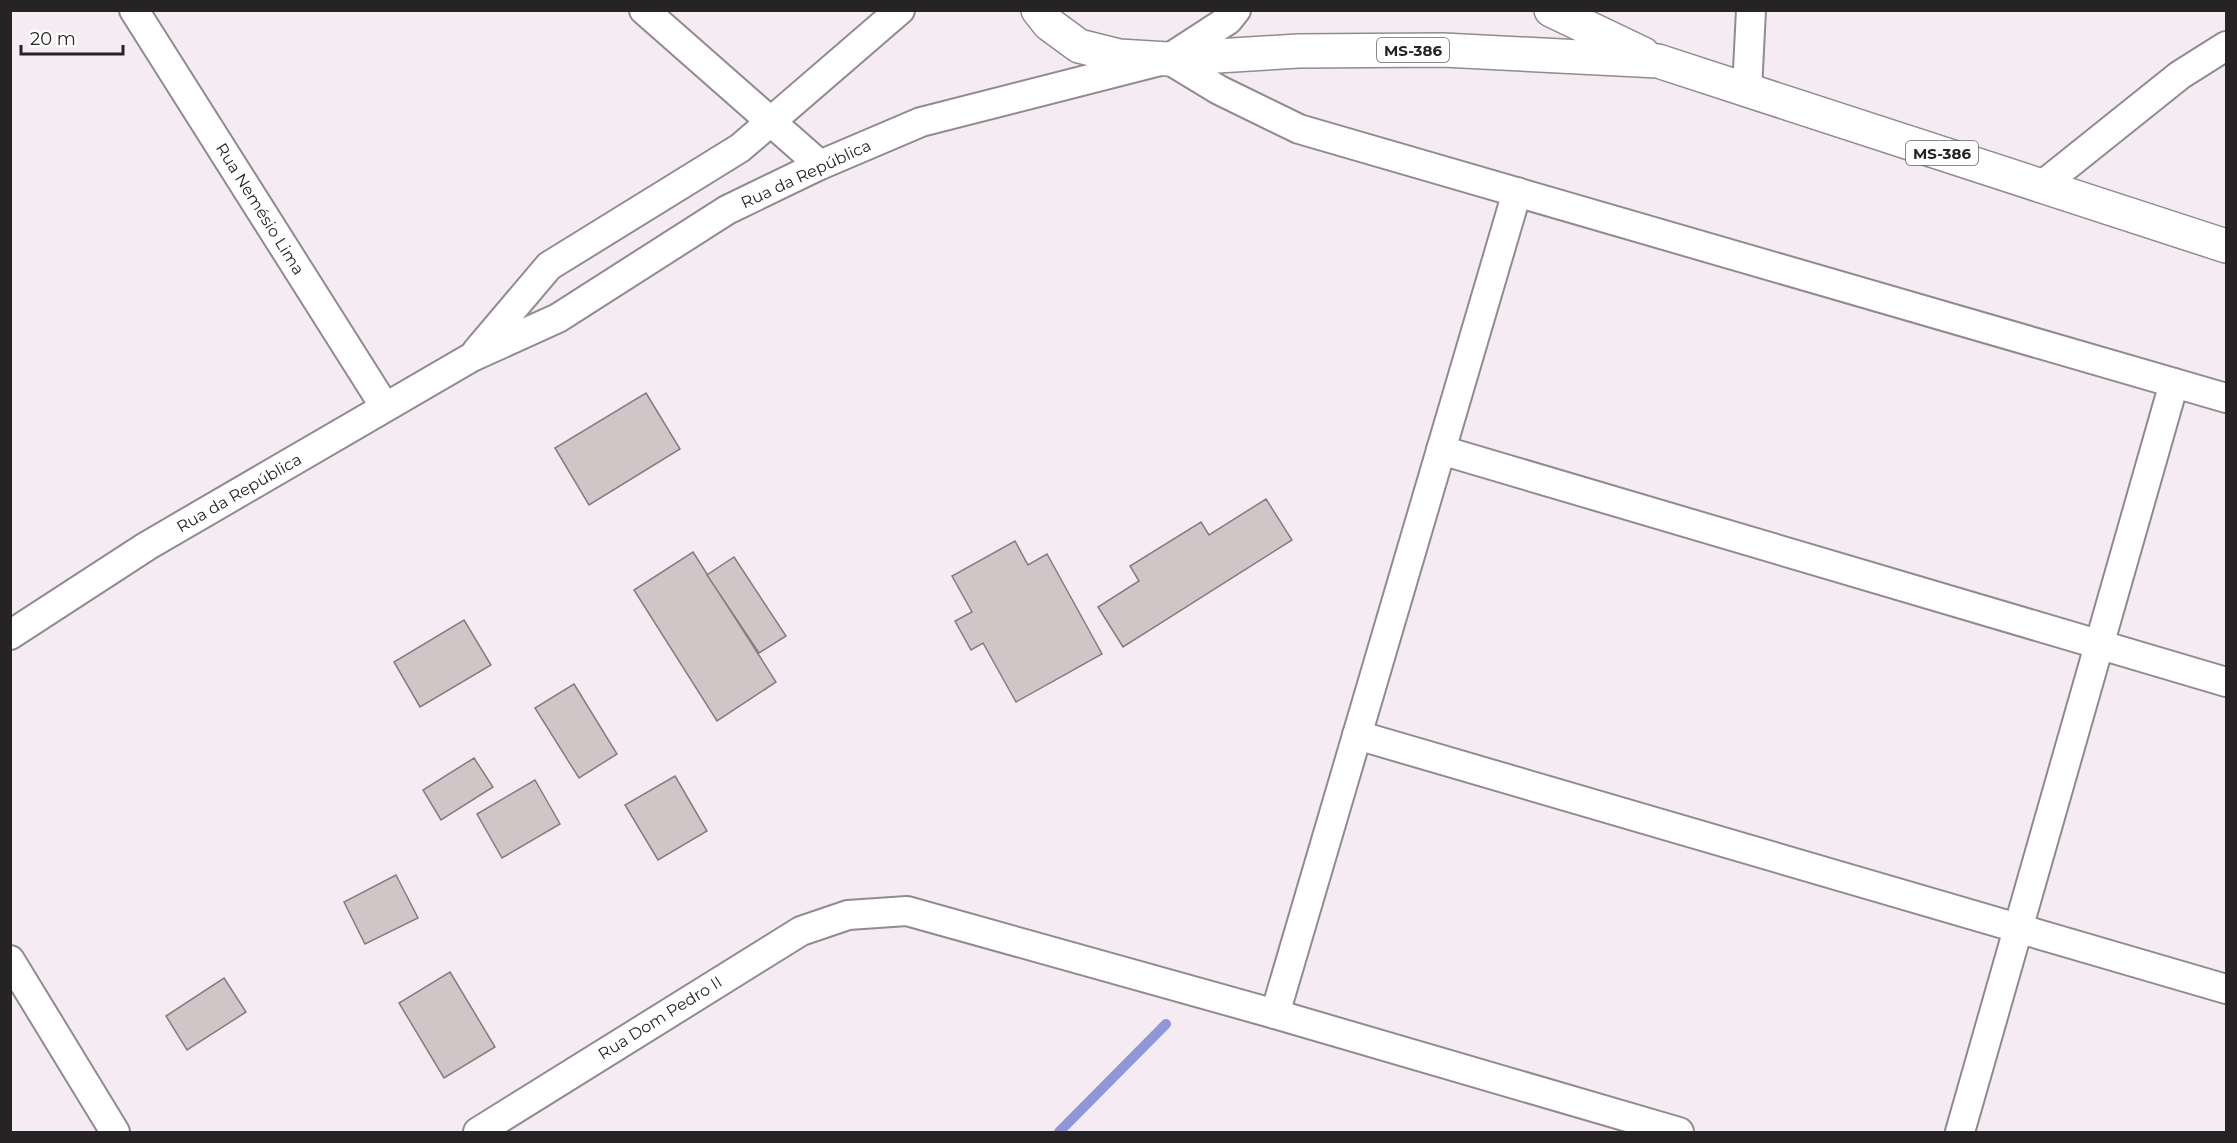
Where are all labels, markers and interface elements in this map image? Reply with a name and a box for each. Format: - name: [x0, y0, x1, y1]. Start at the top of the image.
- scale bar: [21, 18, 123, 56]
- text: 20 m: [30, 28, 76, 50]
- road number: MS-386: [1377, 38, 1449, 62]
- street label: Rua da República: [738, 136, 874, 212]
- street label: Rua Nemésio Lima: [212, 140, 308, 278]
- road number: MS-386: [1906, 141, 1978, 165]
- street label: Rua da República: [173, 449, 305, 537]
- street label: Rua Dom Pedro II: [595, 972, 725, 1064]

